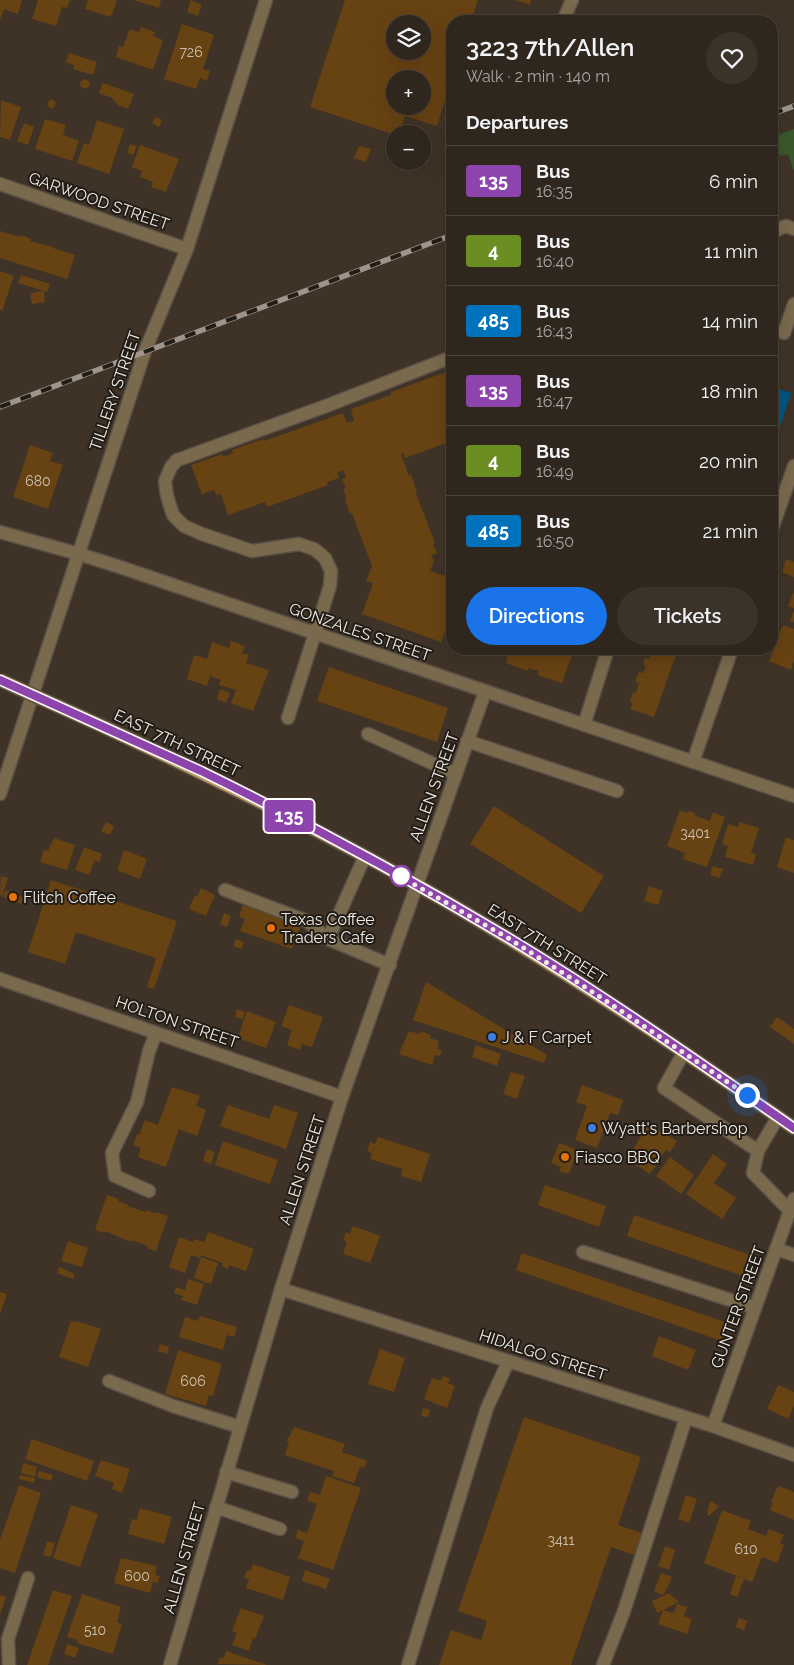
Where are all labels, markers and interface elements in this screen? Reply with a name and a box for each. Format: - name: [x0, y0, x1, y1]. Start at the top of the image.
- map controls: [386, 15, 431, 170]
- button: layers: [386, 15, 431, 60]
- button: heart: [706, 32, 758, 84]
- text: 3223 7th/Allen: [466, 33, 634, 62]
- house number: 726: [179, 44, 203, 60]
- text: Walk · 2 min · 140 m: [466, 67, 610, 86]
- button: +: [386, 70, 431, 115]
- text: Departures: [466, 111, 568, 133]
- button: −: [386, 125, 431, 170]
- text: Bus: [536, 160, 570, 182]
- street label: GARWOOD STREET: [26, 168, 172, 234]
- text: 135: [479, 170, 508, 191]
- text: 6 min: [709, 170, 758, 192]
- text: 16:35: [536, 182, 573, 201]
- text: Bus: [536, 230, 570, 252]
- text: 4: [488, 240, 499, 261]
- text: 11 min: [704, 240, 758, 262]
- text: 16:40: [536, 252, 574, 271]
- text: Bus: [536, 300, 570, 322]
- text: 485: [478, 310, 509, 331]
- text: 14 min: [702, 310, 758, 332]
- text: 16:43: [536, 322, 573, 341]
- street label: TILLERY STREET: [86, 329, 144, 453]
- text: Bus: [536, 370, 570, 392]
- text: 135: [479, 380, 508, 401]
- text: 18 min: [701, 380, 758, 402]
- text: 16:47: [536, 392, 573, 411]
- text: Bus: [536, 440, 570, 462]
- text: 4: [488, 450, 499, 471]
- text: 20 min: [699, 450, 758, 472]
- text: 16:49: [536, 462, 574, 481]
- house number: 680: [25, 473, 51, 489]
- text: Bus: [536, 510, 570, 532]
- text: 485: [478, 520, 509, 541]
- text: 21 min: [702, 520, 758, 542]
- text: 16:50: [536, 532, 574, 551]
- button: Directions: [466, 587, 607, 645]
- button: Tickets: [617, 587, 758, 645]
- street label: GONZALES STREET: [287, 599, 434, 665]
- street label: EAST 7TH STREET: [111, 706, 243, 781]
- street label: ALLEN STREET: [405, 730, 463, 844]
- line badge: 135: [260, 800, 318, 832]
- text: 135: [275, 805, 303, 826]
- house number: 3401: [680, 825, 710, 841]
- unlabelled marker: [390, 865, 412, 887]
- place label: Flitch Coffee: [23, 888, 116, 907]
- marker: Flitch Coffee: [7, 891, 19, 903]
- street label: EAST 7TH STREET: [484, 900, 610, 988]
- place label: Texas Coffee Traders Cafe: [281, 910, 375, 947]
- marker: Texas Coffee Traders Cafe: [265, 922, 277, 934]
- street label: HOLTON STREET: [113, 992, 241, 1052]
- place label: J & F Carpet: [502, 1028, 592, 1047]
- marker: J & F Carpet: [486, 1031, 498, 1043]
- your location: [735, 1083, 760, 1108]
- street label: ALLEN STREET: [275, 1112, 329, 1228]
- place label: Wyatt's Barbershop: [602, 1119, 748, 1138]
- marker: Wyatt's Barbershop: [586, 1122, 598, 1134]
- place label: Fiasco BBQ: [575, 1148, 660, 1167]
- marker: Fiasco BBQ: [559, 1151, 571, 1163]
- street label: GUNTER STREET: [707, 1243, 769, 1371]
- street label: HIDALGO STREET: [477, 1325, 609, 1385]
- house number: 606: [180, 1373, 206, 1389]
- street label: ALLEN STREET: [159, 1500, 209, 1616]
- house number: 3411: [547, 1532, 575, 1548]
- house number: 610: [734, 1541, 758, 1557]
- house number: 600: [124, 1568, 150, 1584]
- house number: 510: [84, 1622, 106, 1638]

